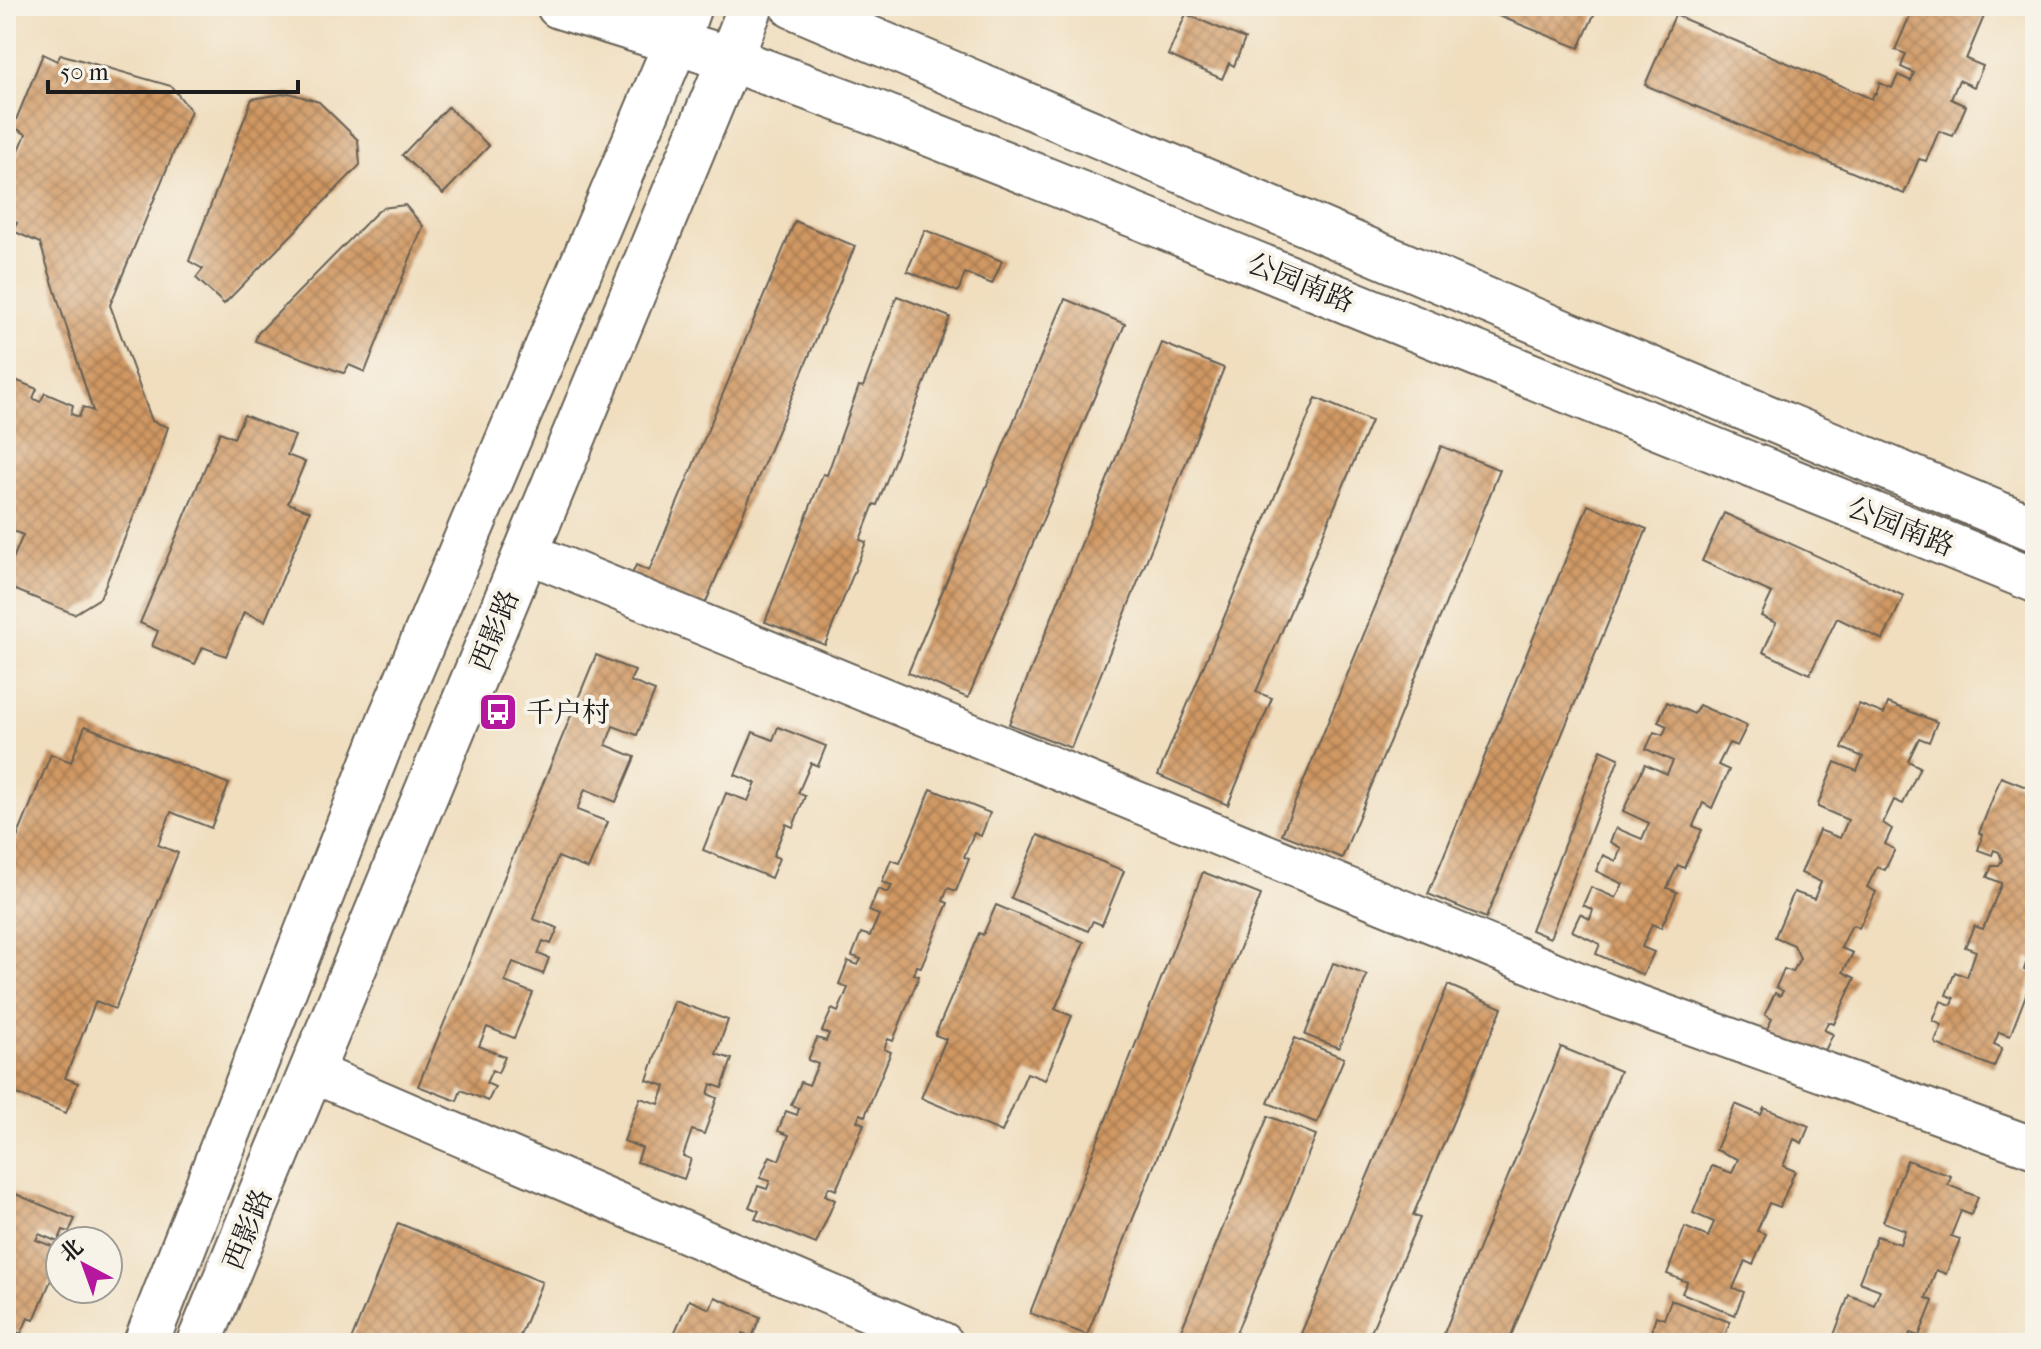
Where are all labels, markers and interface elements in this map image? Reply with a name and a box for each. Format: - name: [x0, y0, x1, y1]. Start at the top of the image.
- scale bar: [48, 44, 298, 94]
- text: 50 m: [60, 58, 109, 86]
- street label: 公园南路: [1243, 246, 1359, 319]
- street label: 公园南路: [1843, 490, 1959, 563]
- street label: 西影路: [463, 585, 525, 675]
- bus stop icon: 千户村: [477, 691, 519, 733]
- place label: 千户村: [526, 696, 610, 729]
- street label: 西影路: [216, 1184, 278, 1274]
- north arrow: [44, 1225, 124, 1305]
- text: 北: [55, 1234, 88, 1268]

